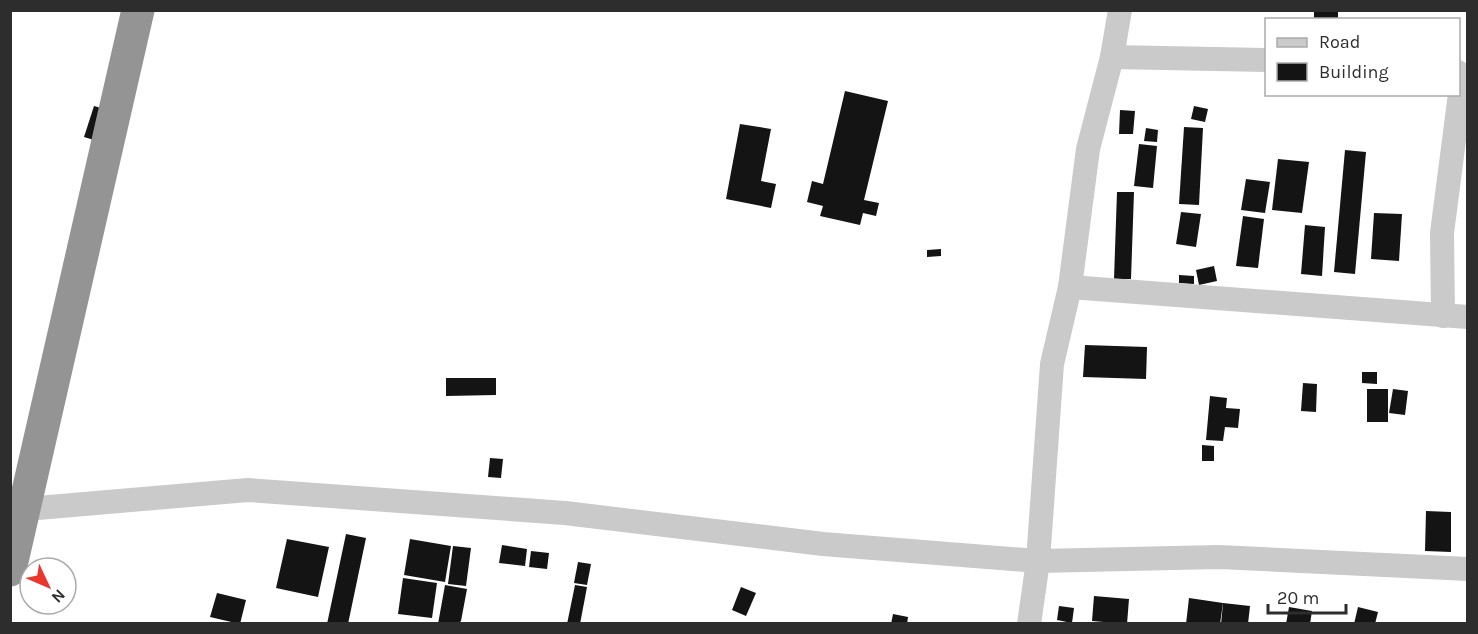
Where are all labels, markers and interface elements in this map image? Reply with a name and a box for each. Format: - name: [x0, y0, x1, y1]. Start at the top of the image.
- legend: [1265, 18, 1460, 96]
- text: Road: [1319, 31, 1360, 53]
- text: Building: [1319, 61, 1389, 83]
- north arrow: [18, 556, 78, 616]
- scale bar: [1268, 577, 1346, 615]
- text: N: [48, 585, 69, 607]
- text: 20 m: [1277, 587, 1319, 609]

